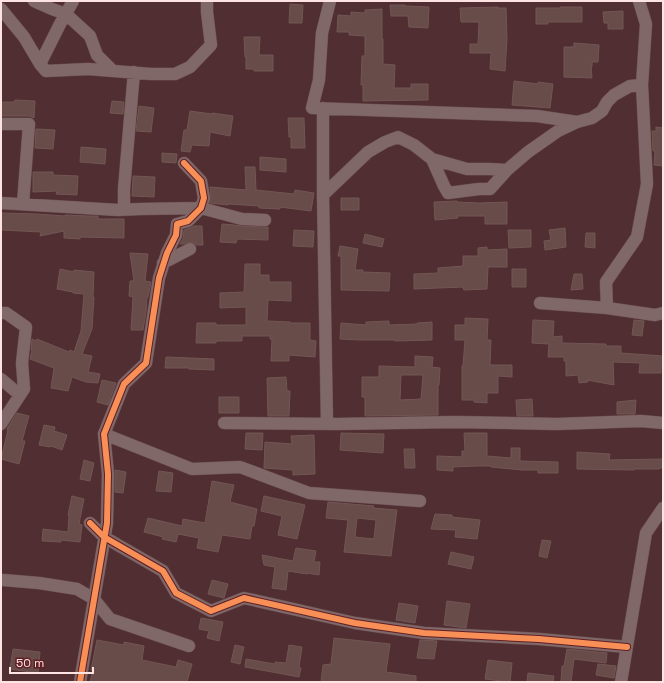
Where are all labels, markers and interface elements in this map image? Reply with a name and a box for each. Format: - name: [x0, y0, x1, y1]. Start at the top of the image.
- scale bar: [10, 649, 93, 675]
- text: 50 m: [16, 655, 44, 671]

